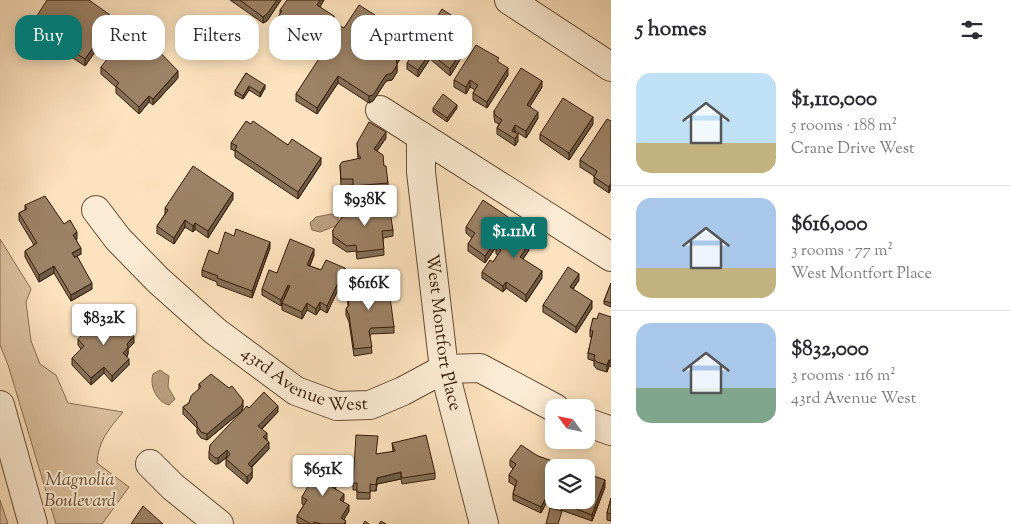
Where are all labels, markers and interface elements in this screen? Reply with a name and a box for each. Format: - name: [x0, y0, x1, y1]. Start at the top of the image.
- chip: Buy: [15, 15, 82, 60]
- chip: Rent: [92, 15, 165, 60]
- chip: Filters: [175, 15, 259, 60]
- chip: New: [269, 15, 341, 60]
- chip: Apartment: [351, 15, 472, 60]
- text: 5 homes: [636, 15, 706, 45]
- icon: filters: [958, 16, 986, 44]
- text: $1,110,000: [791, 85, 877, 115]
- icon: home: [676, 93, 736, 153]
- text: 5 rooms · 188 m²: [791, 115, 897, 138]
- text: Crane Drive West: [791, 138, 915, 161]
- pin: $938K: [330, 184, 400, 227]
- text: $938K: [344, 189, 386, 212]
- text: $616,000: [791, 210, 868, 240]
- pin: $1.11M: [473, 216, 555, 259]
- icon: home: [676, 218, 736, 278]
- text: $1.11M: [492, 221, 536, 244]
- text: 3 rooms · 77 m²: [791, 240, 893, 263]
- street label: West Montfort Place: [418, 253, 467, 414]
- text: West Montfort Place: [791, 263, 932, 286]
- pin: $616K: [334, 268, 404, 311]
- text: $616K: [348, 273, 390, 296]
- pin: $832K: [69, 304, 139, 346]
- text: $832K: [83, 308, 125, 331]
- text: $832,000: [791, 335, 869, 365]
- street label: 43rd Avenue West: [235, 341, 368, 419]
- icon: home: [676, 343, 736, 403]
- text: 3 rooms · 116 m²: [791, 365, 896, 388]
- text: 43rd Avenue West: [791, 388, 916, 411]
- north arrow: [545, 399, 595, 449]
- map controls: [545, 399, 595, 509]
- pin: $651K: [288, 454, 358, 497]
- text: $651K: [304, 459, 342, 482]
- button: layers: [545, 459, 595, 509]
- park label: Magnolia Boulevard: [44, 468, 116, 515]

